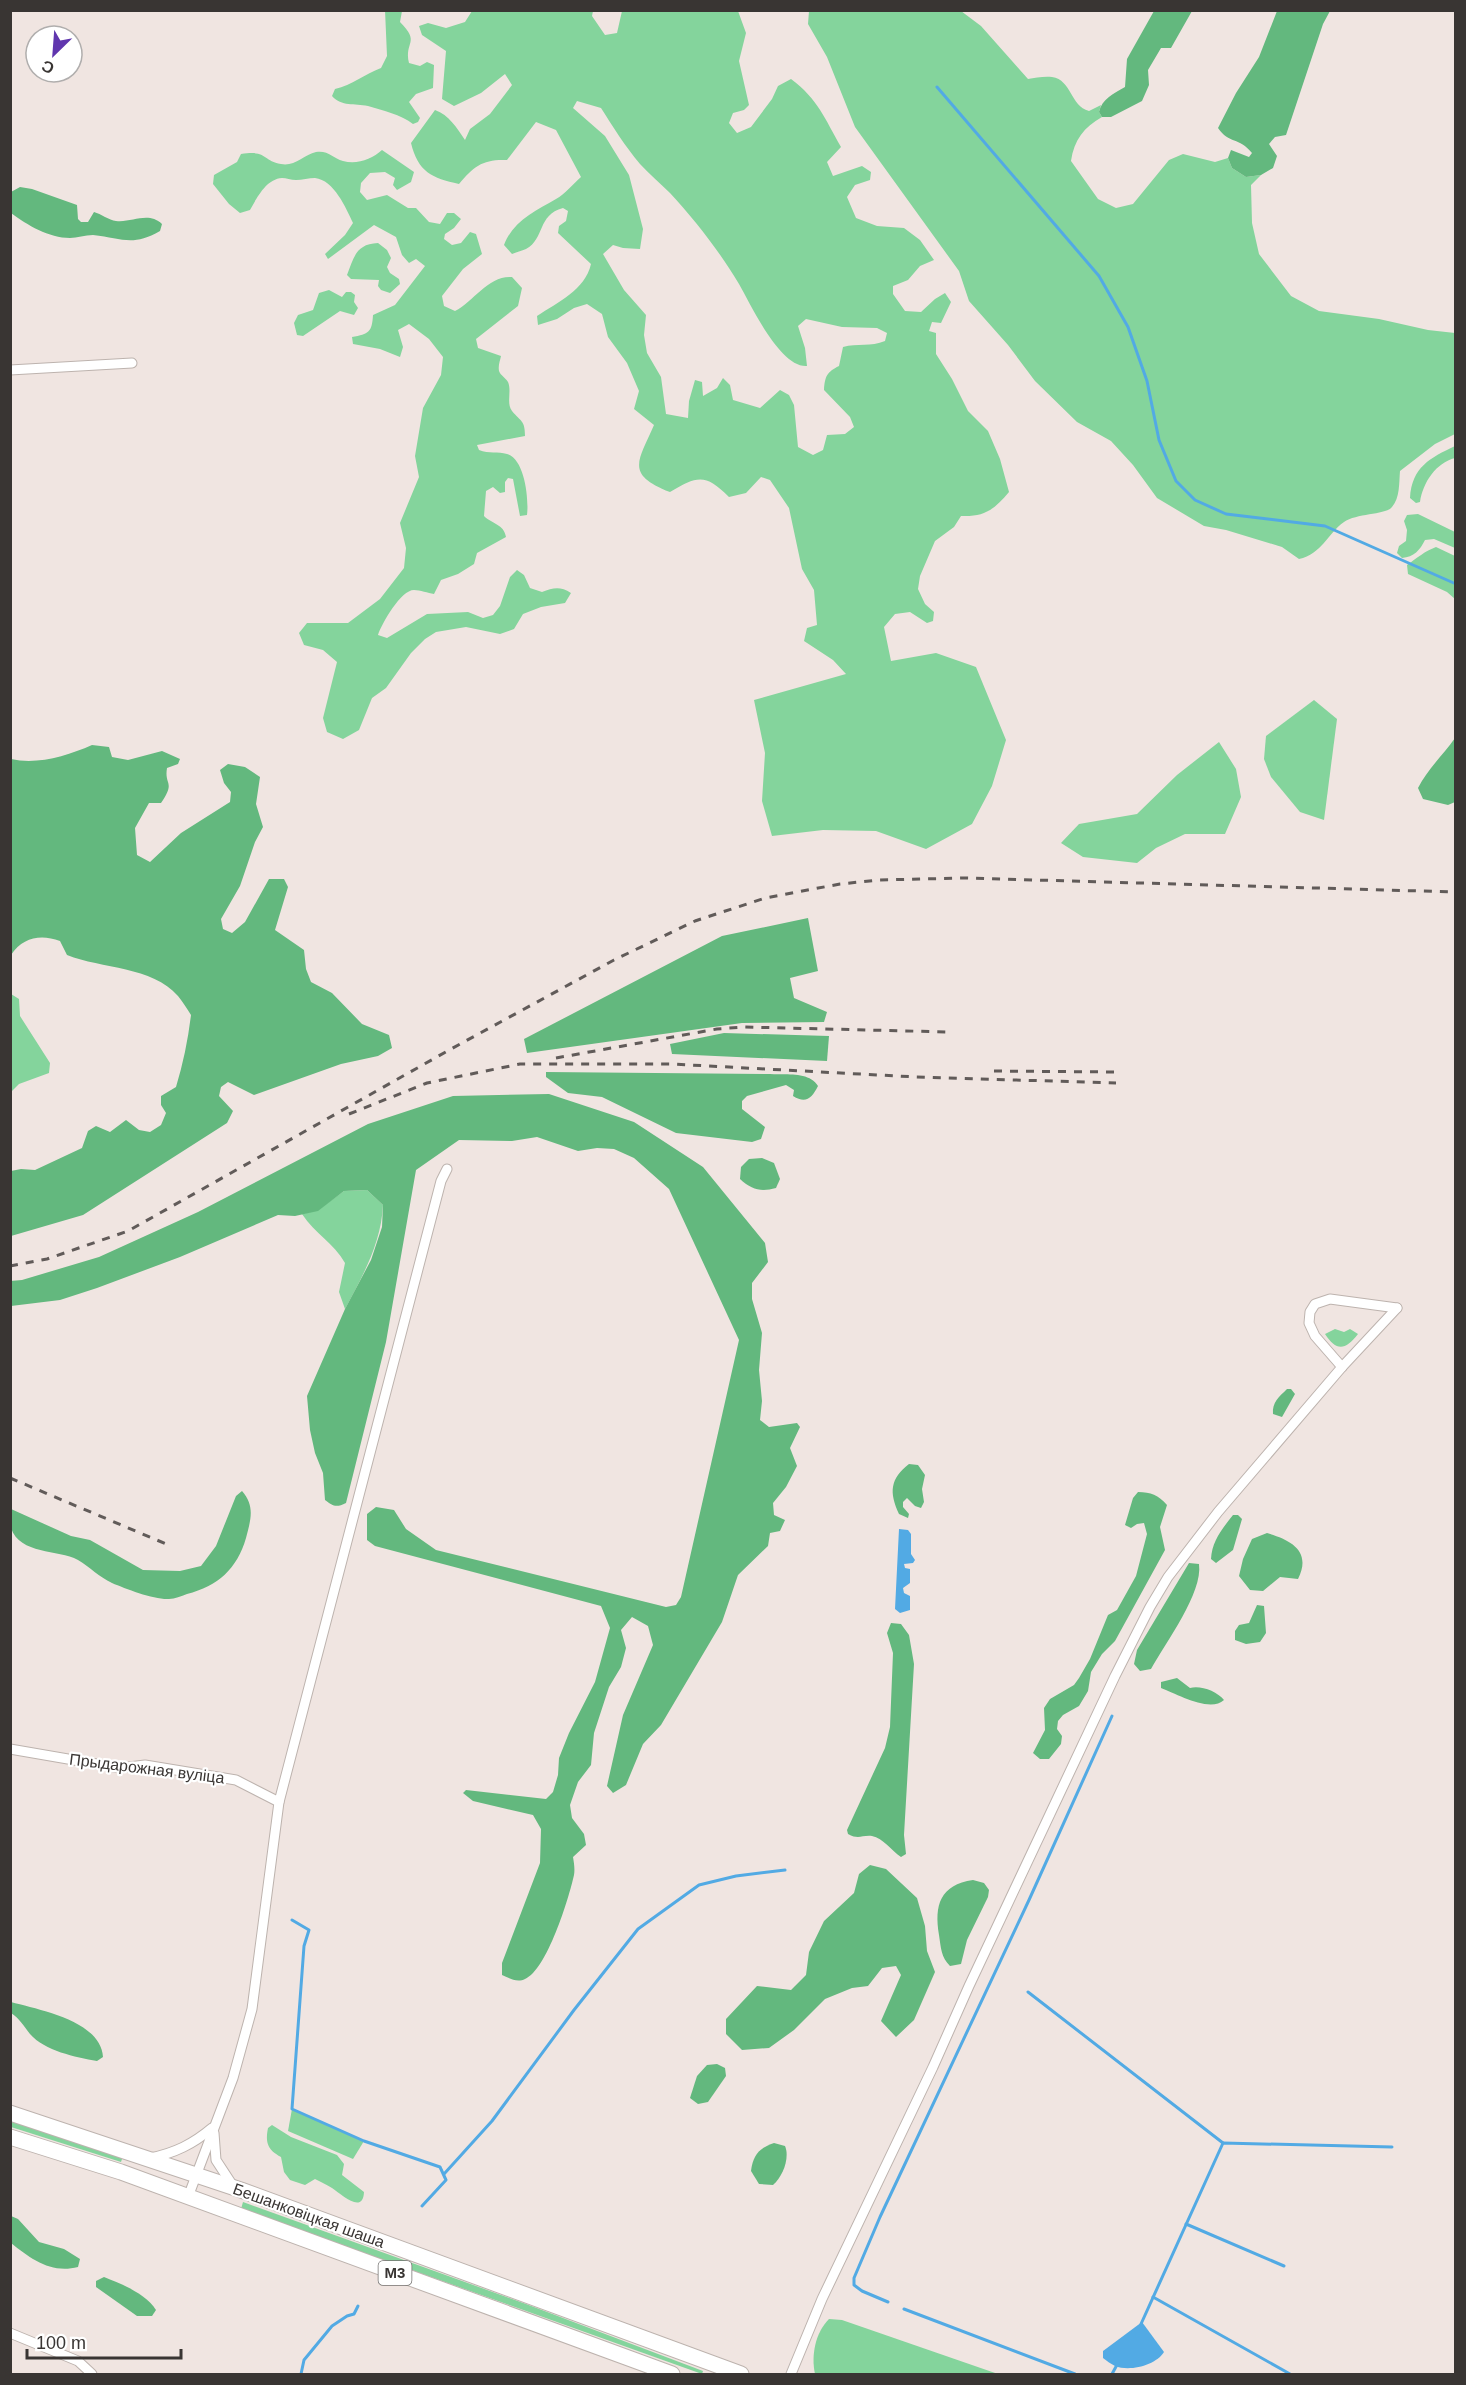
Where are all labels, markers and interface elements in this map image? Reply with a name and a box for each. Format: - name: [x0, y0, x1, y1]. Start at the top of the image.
- north arrow: [24, 24, 84, 84]
- text: С: [39, 57, 57, 77]
- street label: Прыдарожная вуліца: [68, 1751, 226, 1786]
- street label: Бешанковіцкая шаша: [231, 2180, 387, 2251]
- road number: М3: [378, 2261, 412, 2285]
- scale bar: [27, 2322, 182, 2360]
- text: 100 m: [36, 2333, 86, 2353]

